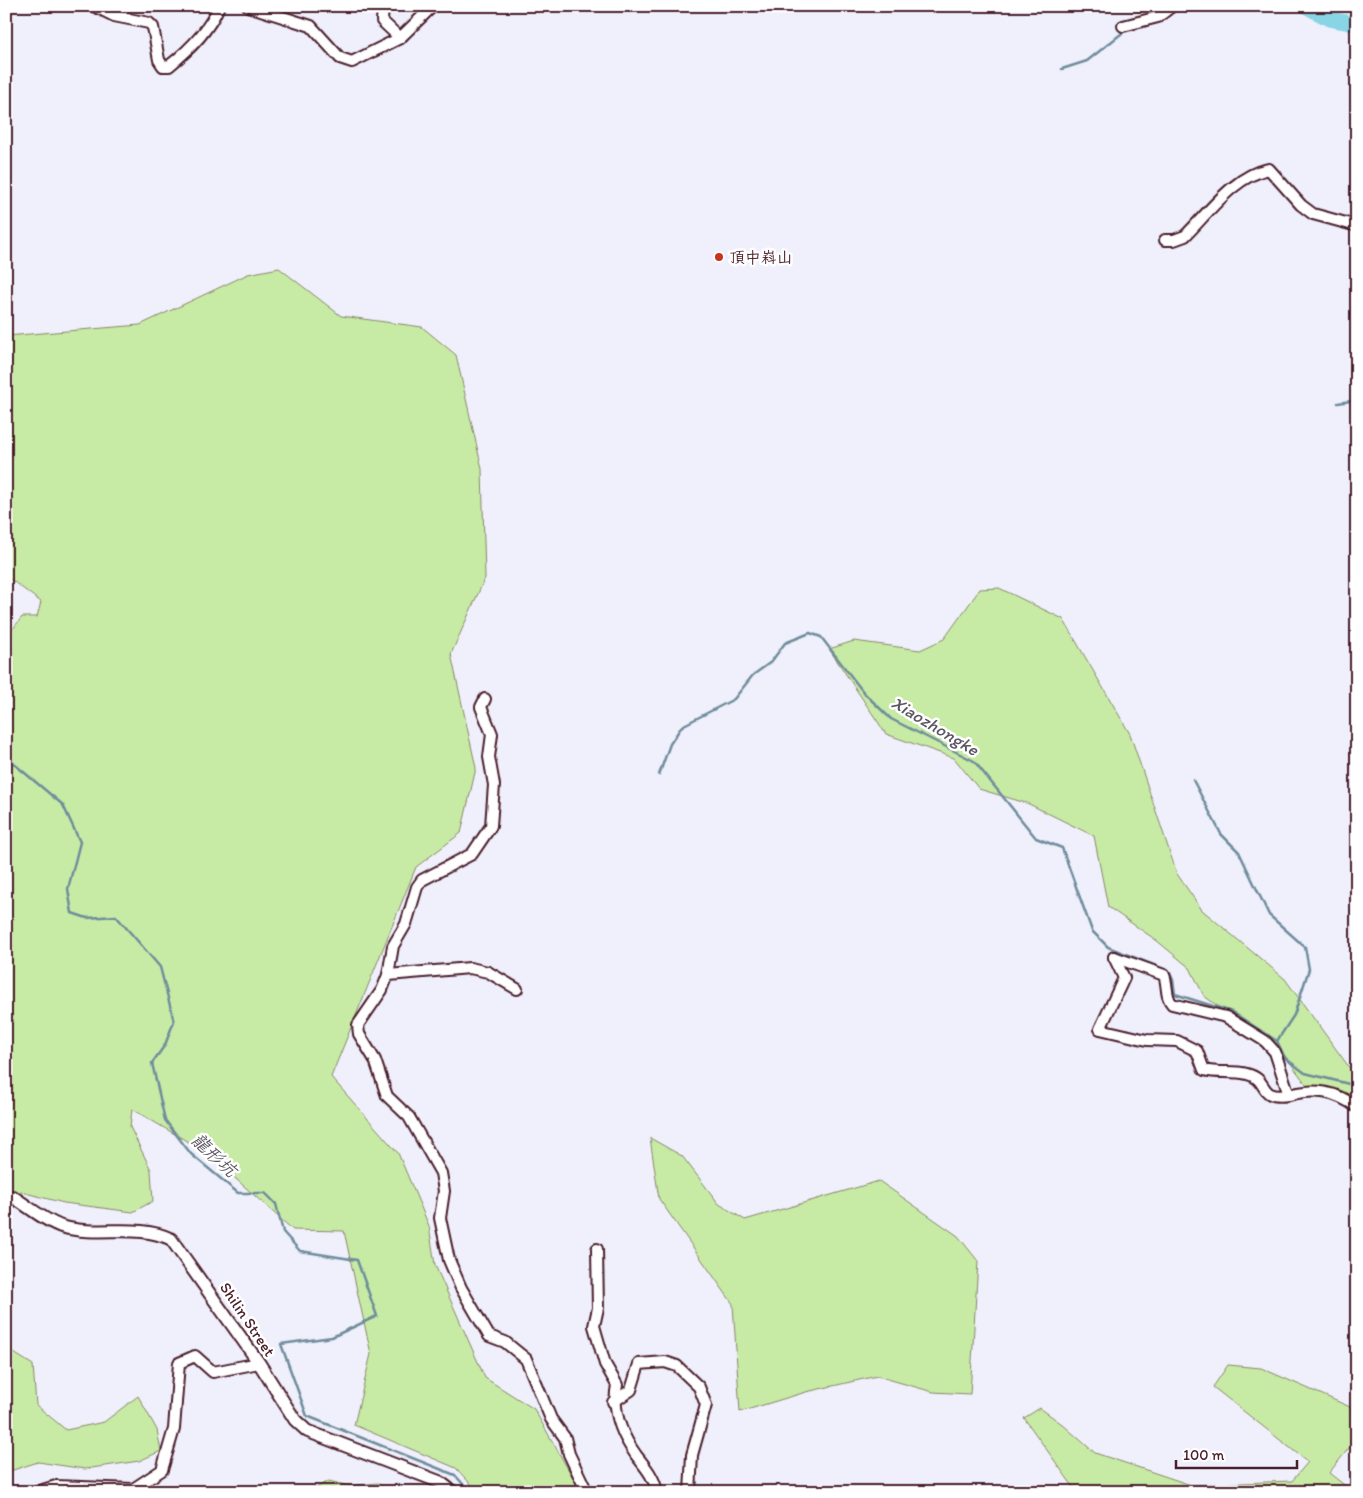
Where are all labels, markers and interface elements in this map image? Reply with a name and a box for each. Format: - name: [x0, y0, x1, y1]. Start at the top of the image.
- place label: 頂中嵙山: [729, 248, 793, 267]
- marker: 頂中嵙山: [713, 251, 725, 263]
- water label: Xiaozhongke: [887, 691, 984, 761]
- water label: 龍形坑: [187, 1129, 243, 1183]
- street label: Shilin Street: [216, 1279, 279, 1360]
- scale bar: [1176, 1438, 1297, 1470]
- text: 100 m: [1183, 1446, 1225, 1464]

